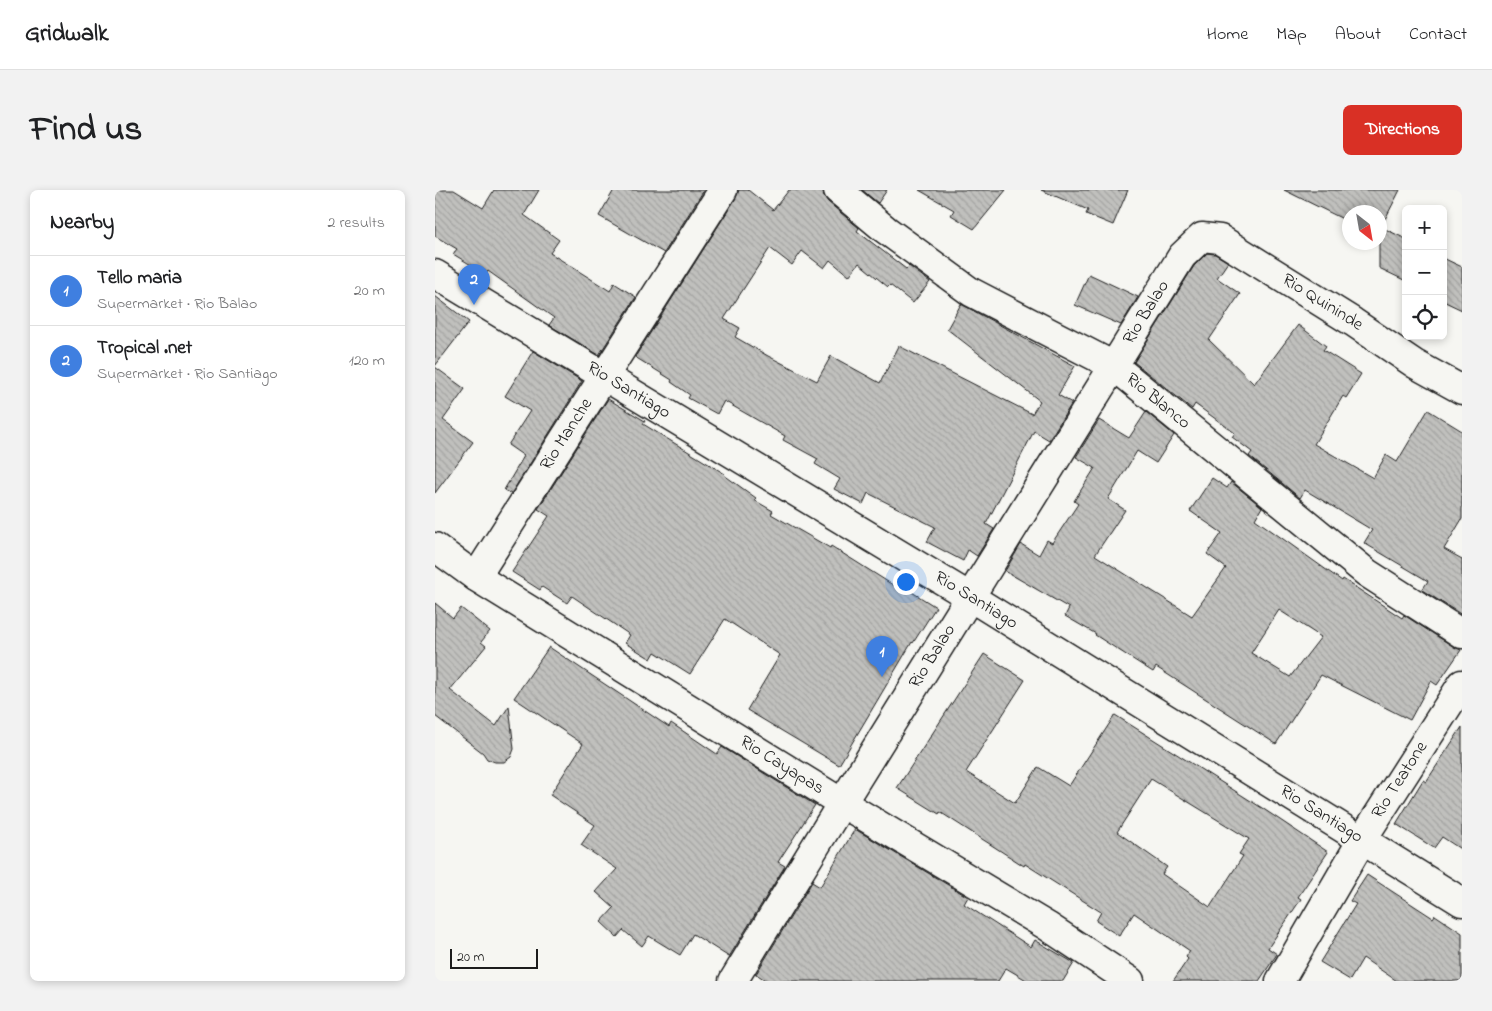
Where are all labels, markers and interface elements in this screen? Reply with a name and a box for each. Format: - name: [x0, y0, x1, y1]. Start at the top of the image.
- text: Gridwalk: [25, 17, 109, 52]
- text: Home: [1207, 22, 1248, 48]
- text: Map: [1276, 22, 1307, 48]
- text: About: [1335, 22, 1381, 48]
- text: Contact: [1409, 22, 1467, 48]
- text: Find us: [30, 105, 142, 156]
- button: Directions: [1343, 105, 1462, 155]
- north arrow: [1342, 205, 1387, 250]
- map controls: [1402, 205, 1447, 340]
- button: +: [1402, 205, 1447, 250]
- text: Nearby: [50, 208, 114, 238]
- text: 2 results: [327, 211, 385, 235]
- button: −: [1402, 250, 1447, 295]
- pin: 2: [458, 264, 490, 305]
- text: Tello maria: [97, 265, 182, 292]
- street label: Rio Quininde: [1277, 268, 1369, 339]
- street label: Rio Balao: [1117, 276, 1177, 350]
- text: 1: [63, 279, 69, 303]
- text: 20 m: [354, 279, 385, 303]
- text: Supermarket · Rio Balao: [97, 292, 257, 316]
- button: locate: [1402, 295, 1447, 340]
- text: Tropical .net: [97, 335, 192, 362]
- text: 2: [62, 349, 70, 373]
- text: 120 m: [349, 349, 385, 373]
- street label: Rio Santiago: [582, 355, 675, 426]
- text: Supermarket · Rio Santiago: [97, 362, 277, 386]
- street label: Rio Blanco: [1119, 367, 1196, 436]
- street label: Rio Manche: [534, 393, 600, 476]
- street label: Rio Santiago: [929, 565, 1023, 636]
- your location: [893, 569, 919, 595]
- street label: Rio Balao: [903, 620, 963, 694]
- pin: 1: [866, 636, 898, 677]
- street label: Rio Cayapas: [734, 730, 829, 802]
- street label: Rio Teatone: [1366, 736, 1435, 824]
- street label: Rio Santiago: [1274, 779, 1368, 850]
- scale bar: [450, 946, 537, 969]
- text: 20 m: [457, 947, 484, 968]

